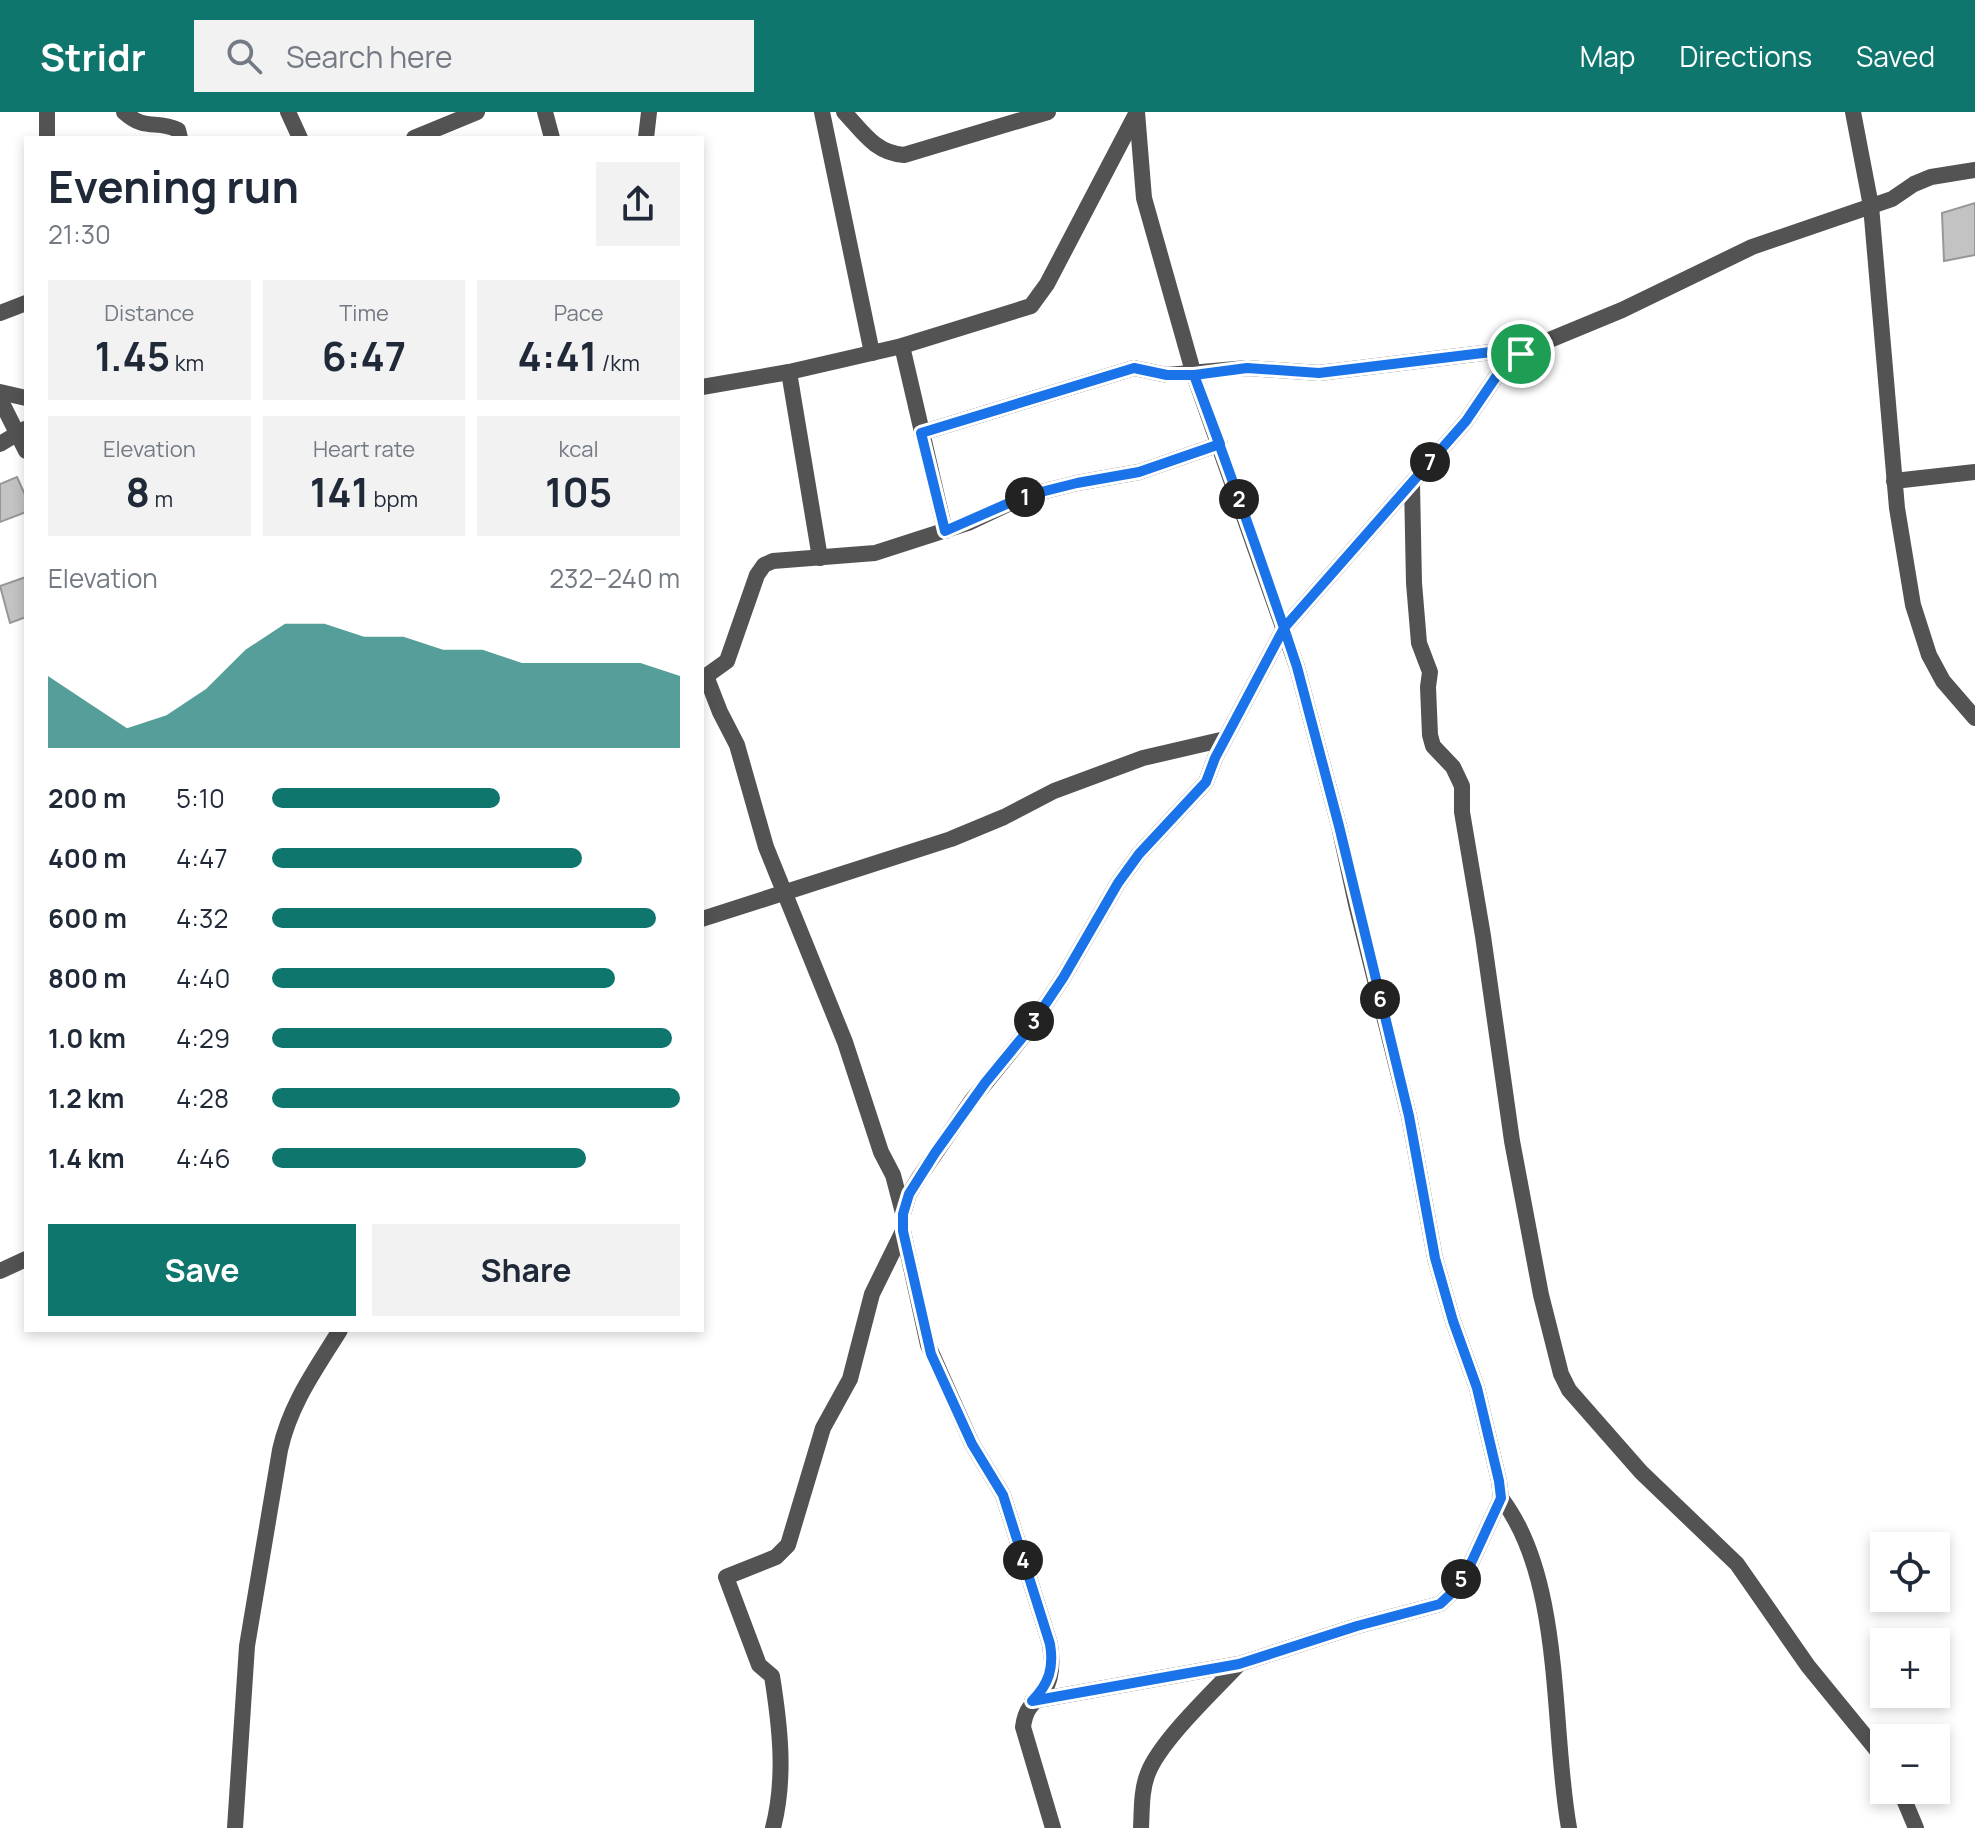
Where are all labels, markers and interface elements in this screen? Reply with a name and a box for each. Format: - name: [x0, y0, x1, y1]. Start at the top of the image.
- search box: [194, 20, 754, 92]
- text: Stridr: [40, 30, 146, 82]
- icon: search: [222, 34, 266, 78]
- text: Search here: [286, 36, 453, 77]
- text: Map: [1580, 37, 1635, 75]
- text: Directions: [1679, 37, 1812, 75]
- text: Saved: [1856, 37, 1935, 75]
- text: Evening run: [48, 156, 299, 216]
- button: share: [596, 162, 680, 246]
- text: 21:30: [48, 216, 111, 252]
- text: Distance: [104, 298, 194, 328]
- text: Time: [339, 298, 389, 328]
- text: Pace: [554, 298, 604, 328]
- pin: [1487, 320, 1555, 388]
- text: 1.45: [94, 328, 170, 383]
- text: 6:47: [322, 328, 406, 383]
- text: 4:41: [517, 328, 597, 383]
- icon: arrive: [1499, 332, 1543, 376]
- text: km: [170, 348, 204, 378]
- text: /km: [597, 348, 640, 378]
- text: Elevation: [103, 434, 196, 464]
- text: Heart rate: [313, 434, 415, 464]
- text: kcal: [559, 434, 599, 464]
- pin: 7: [1410, 442, 1450, 482]
- text: 7: [1424, 447, 1436, 477]
- text: 8: [126, 464, 150, 519]
- text: 141: [310, 464, 369, 519]
- text: 105: [545, 464, 612, 519]
- pin: 1: [1005, 477, 1045, 517]
- pin: 2: [1219, 479, 1259, 519]
- text: 1: [1020, 482, 1030, 512]
- text: m: [150, 484, 173, 514]
- text: bpm: [369, 484, 418, 514]
- text: 2: [1232, 484, 1246, 514]
- text: Elevation: [48, 560, 158, 596]
- text: 232–240 m: [549, 560, 680, 596]
- text: 200 m: [48, 780, 126, 816]
- text: 5:10: [176, 780, 225, 816]
- text: 400 m: [48, 840, 127, 876]
- text: 4:47: [176, 840, 227, 876]
- text: 600 m: [48, 900, 127, 936]
- text: 4:32: [176, 900, 228, 936]
- text: 800 m: [48, 960, 127, 996]
- text: 4:40: [176, 960, 230, 996]
- pin: 6: [1360, 979, 1400, 1019]
- text: 6: [1373, 984, 1387, 1014]
- pin: 3: [1014, 1001, 1054, 1041]
- text: 3: [1028, 1006, 1040, 1036]
- text: 1.0 km: [48, 1020, 126, 1056]
- text: 4:29: [176, 1020, 230, 1056]
- text: 1.2 km: [48, 1080, 124, 1116]
- text: 4:28: [176, 1080, 229, 1116]
- text: 1.4 km: [48, 1140, 125, 1176]
- text: 4:46: [176, 1140, 231, 1176]
- button: Save: [48, 1224, 356, 1316]
- button: Share: [372, 1224, 680, 1316]
- map controls: [1870, 1532, 1950, 1804]
- button: locate: [1870, 1532, 1950, 1612]
- pin: 4: [1003, 1540, 1043, 1580]
- text: 4: [1016, 1545, 1030, 1575]
- pin: 5: [1441, 1559, 1481, 1599]
- text: 5: [1455, 1564, 1467, 1594]
- button: +: [1870, 1628, 1950, 1708]
- button: −: [1870, 1724, 1950, 1804]

